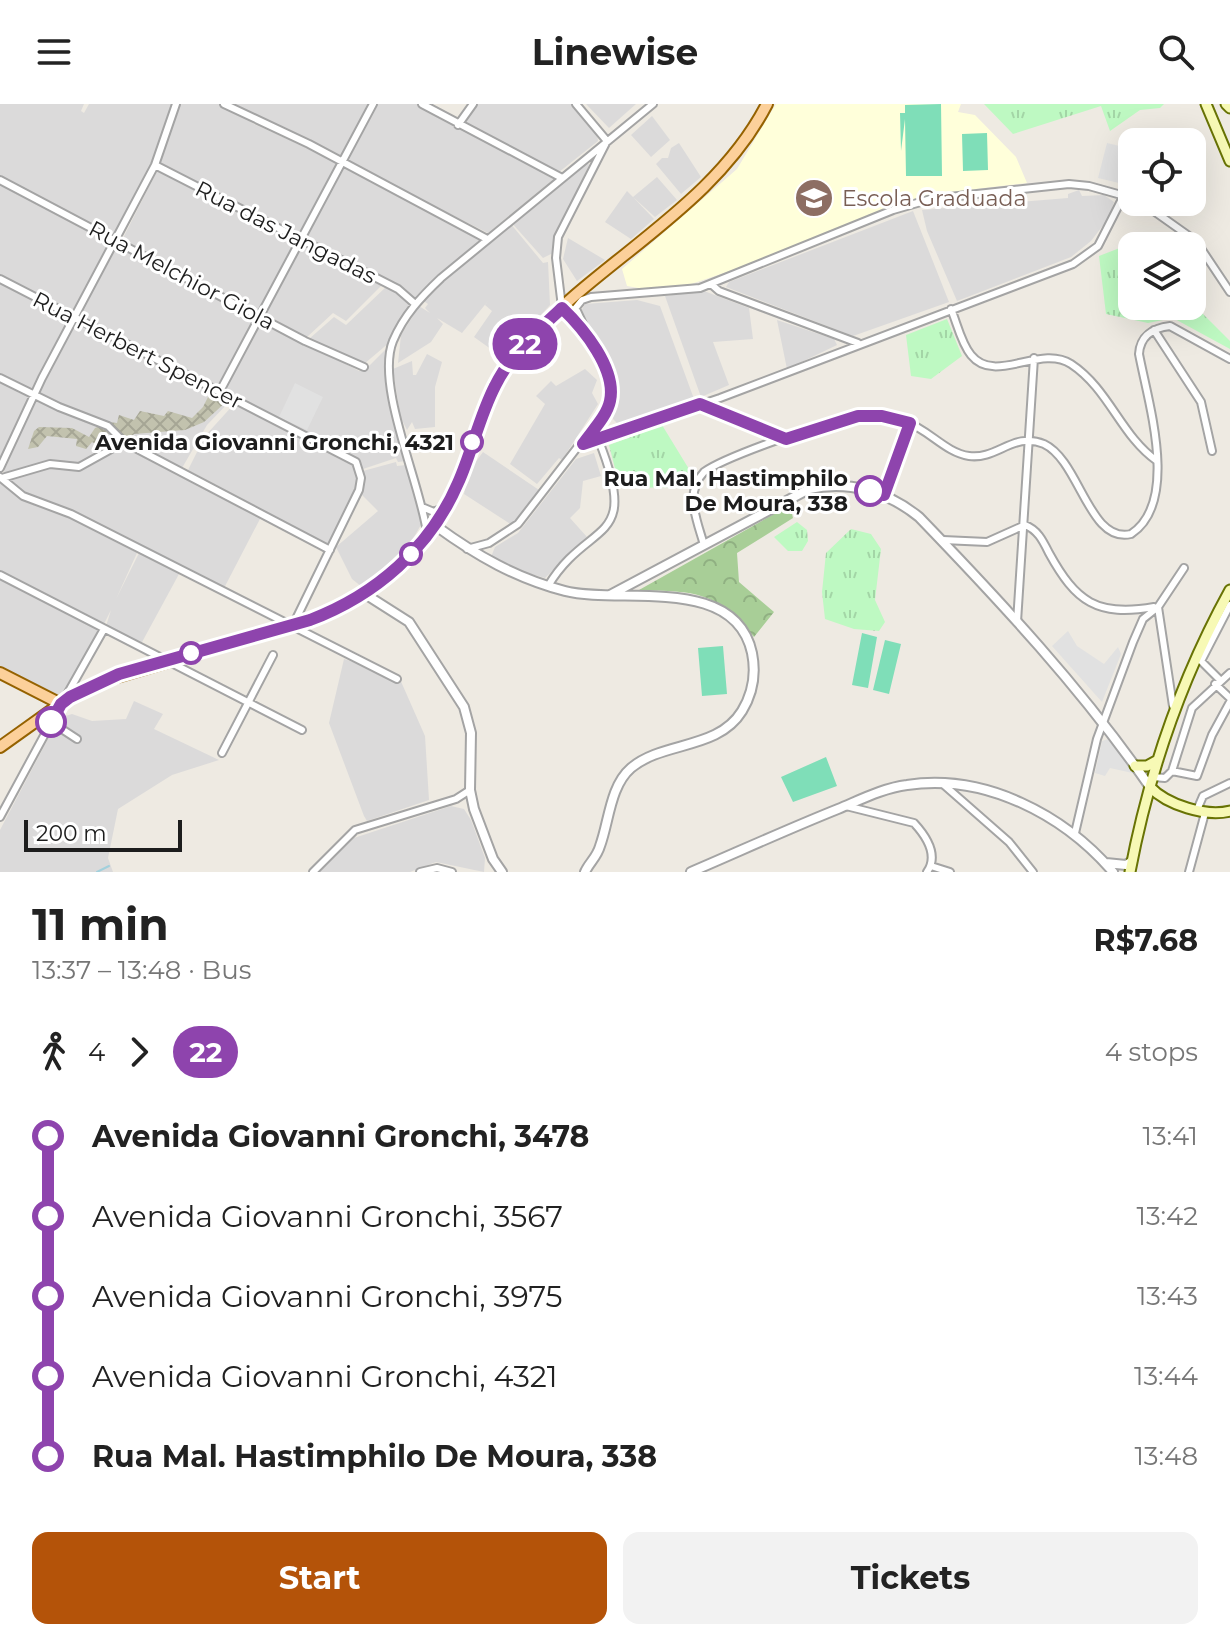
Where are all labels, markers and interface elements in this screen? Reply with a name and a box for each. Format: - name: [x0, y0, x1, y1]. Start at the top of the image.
- icon: menu: [32, 30, 76, 74]
- text: Linewise: [532, 30, 698, 74]
- icon: search: [1154, 30, 1198, 74]
- map controls: [1118, 128, 1206, 320]
- button: locate: [1118, 128, 1206, 216]
- street label: Rua das Jangadas: [191, 175, 381, 290]
- school or university icon: Escola Graduada: [793, 177, 835, 219]
- place label: Escola Graduada: [842, 185, 1026, 212]
- street label: Rua Melchior Giola: [84, 215, 279, 336]
- button: layers: [1118, 232, 1206, 320]
- street label: Rua Herbert Spencer: [28, 286, 247, 415]
- line badge: 22: [489, 318, 561, 370]
- text: 22: [508, 327, 542, 361]
- place label: Avenida Giovanni Gronchi, 4321: [94, 429, 454, 456]
- marker: Avenida Giovanni Gronchi, 4321: [461, 431, 483, 453]
- place label: Rua Mal. Hastimphilo De Moura, 338: [603, 465, 848, 517]
- marker: Rua Mal. Hastimphilo De Moura, 338: [855, 476, 885, 506]
- unlabelled marker: [400, 543, 422, 565]
- unlabelled marker: [180, 642, 202, 664]
- unlabelled marker: [36, 707, 66, 737]
- scale bar: [24, 816, 182, 852]
- text: 200 m: [36, 820, 107, 847]
- text: 11 min: [32, 897, 169, 951]
- text: R$7.68: [1094, 922, 1198, 959]
- text: 13:37 – 13:48 · Bus: [32, 954, 251, 986]
- icon: walk: [32, 1030, 76, 1074]
- icon: forward: [117, 1030, 161, 1074]
- text: 22: [189, 1035, 222, 1069]
- text: 4: [88, 1036, 105, 1068]
- text: 4 stops: [1105, 1036, 1198, 1068]
- text: Avenida Giovanni Gronchi, 3478: [92, 1118, 589, 1155]
- text: 13:41: [1143, 1120, 1198, 1152]
- text: Avenida Giovanni Gronchi, 3567: [92, 1198, 563, 1235]
- text: 13:42: [1137, 1200, 1198, 1232]
- text: Avenida Giovanni Gronchi, 3975: [92, 1278, 563, 1315]
- text: 13:43: [1137, 1280, 1198, 1312]
- text: Avenida Giovanni Gronchi, 4321: [92, 1358, 558, 1395]
- text: 13:44: [1134, 1360, 1198, 1392]
- text: Rua Mal. Hastimphilo De Moura, 338: [92, 1438, 657, 1475]
- text: 13:48: [1134, 1440, 1198, 1472]
- button: Start: [32, 1532, 607, 1624]
- button: Tickets: [623, 1532, 1198, 1624]

